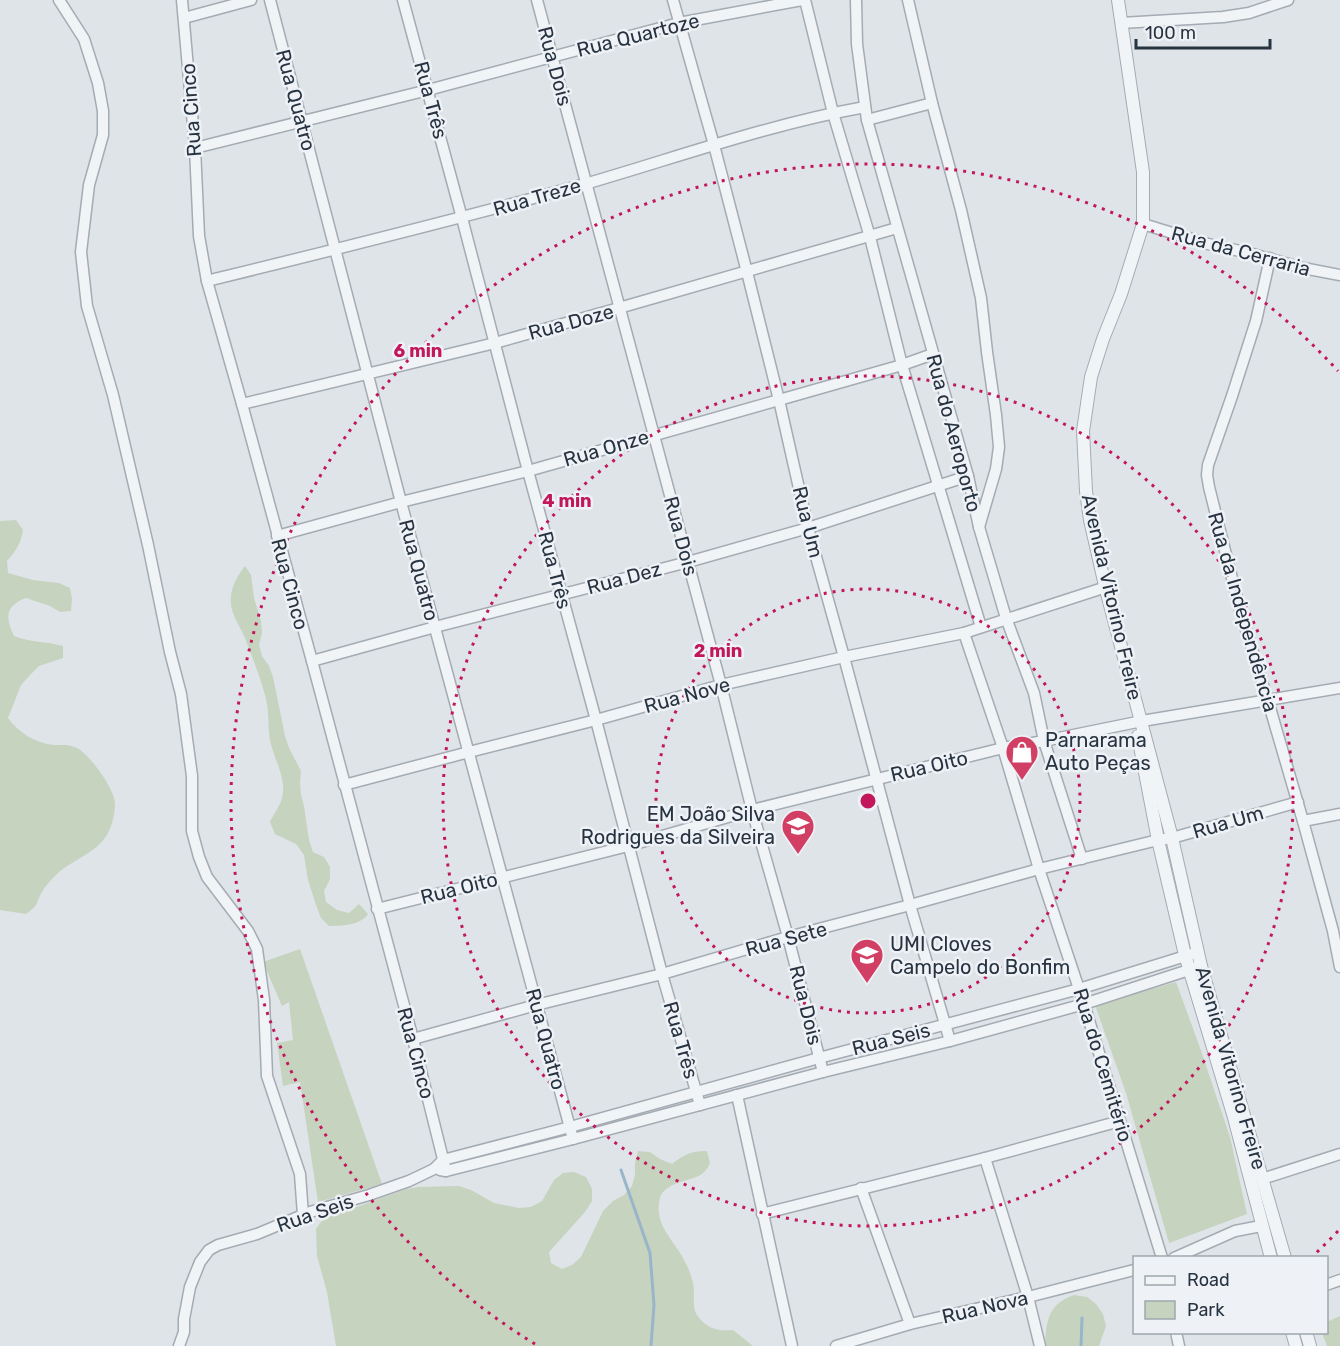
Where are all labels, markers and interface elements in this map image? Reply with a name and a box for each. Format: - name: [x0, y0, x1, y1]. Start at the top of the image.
- street label: Rua Quartoze: [574, 8, 702, 62]
- scale bar: [1136, 12, 1270, 50]
- text: 100 m: [1145, 22, 1196, 44]
- street label: Rua Dois: [533, 24, 577, 108]
- street label: Rua Quatro: [271, 47, 321, 153]
- street label: Rua Três: [409, 59, 453, 141]
- street label: Rua Cinco: [176, 62, 206, 158]
- street label: Rua Treze: [490, 173, 584, 221]
- street label: Rua da Cerraria: [1169, 221, 1313, 281]
- street label: Rua Doze: [526, 299, 616, 345]
- text: 6 min: [394, 340, 442, 362]
- street label: Rua do Aeroporto: [921, 351, 987, 515]
- street label: Rua Onze: [560, 424, 652, 472]
- street label: Rua Um: [788, 484, 828, 560]
- text: 4 min: [542, 490, 592, 512]
- street label: Avenida Vitorino Freire: [1077, 492, 1147, 702]
- street label: Rua Dois: [659, 494, 703, 578]
- street label: Rua da Independência: [1203, 509, 1283, 715]
- street label: Rua Quatro: [394, 517, 444, 623]
- street label: Rua Três: [533, 529, 577, 611]
- street label: Rua Cinco: [266, 536, 314, 632]
- street label: Rua Dez: [584, 557, 664, 599]
- text: 2 min: [694, 640, 742, 662]
- street label: Rua Nove: [641, 672, 733, 718]
- place label: Parnarama Auto Peças: [1045, 728, 1151, 775]
- shop icon: Parnarama Auto Peças: [1004, 734, 1040, 781]
- street label: Rua Oito: [888, 745, 970, 787]
- centre of rings: [858, 791, 878, 811]
- street label: Rua Um: [1190, 800, 1266, 844]
- place label: EM João Silva Rodrigues da Silveira: [581, 802, 775, 849]
- school or university icon: EM João Silva Rodrigues da Silveira: [780, 808, 816, 855]
- street label: Rua Oito: [418, 867, 500, 909]
- street label: Rua Sete: [742, 917, 830, 961]
- place label: UMI Cloves Campelo do Bonfim: [890, 932, 1070, 979]
- school or university icon: UMI Cloves Campelo do Bonfim: [849, 937, 885, 984]
- street label: Rua Dois: [785, 963, 827, 1047]
- street label: Avenida Vitorino Freire: [1190, 964, 1272, 1172]
- street label: Rua do Cemitério: [1068, 985, 1138, 1145]
- street label: Rua Quatro: [521, 986, 571, 1092]
- street label: Rua Três: [659, 999, 703, 1081]
- street label: Rua Cinco: [392, 1005, 440, 1101]
- street label: Rua Seis: [849, 1018, 933, 1060]
- street label: Rua Seis: [273, 1189, 357, 1237]
- legend: [1133, 1256, 1328, 1334]
- text: Road: [1187, 1269, 1230, 1291]
- street label: Rua Nova: [940, 1285, 1030, 1329]
- text: Park: [1187, 1299, 1225, 1321]

